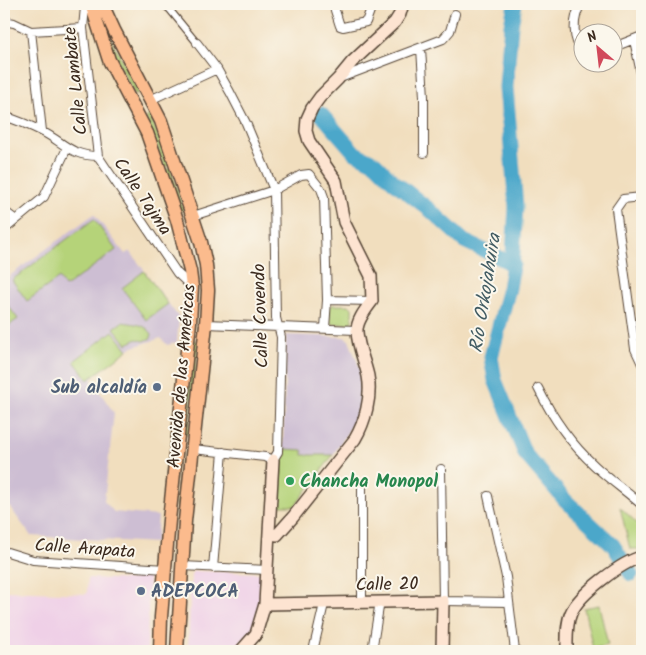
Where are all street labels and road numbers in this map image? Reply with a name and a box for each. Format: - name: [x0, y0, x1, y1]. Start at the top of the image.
- street label: Calle Lambate: [56, 25, 97, 137]
- street label: Calle Tajma: [105, 152, 179, 242]
- street label: Calle Covendo: [245, 263, 278, 369]
- street label: Avenida de las Américas: [160, 283, 205, 469]
- street label: Calle Arapata: [33, 532, 136, 567]
- street label: Calle 20: [355, 570, 419, 601]

